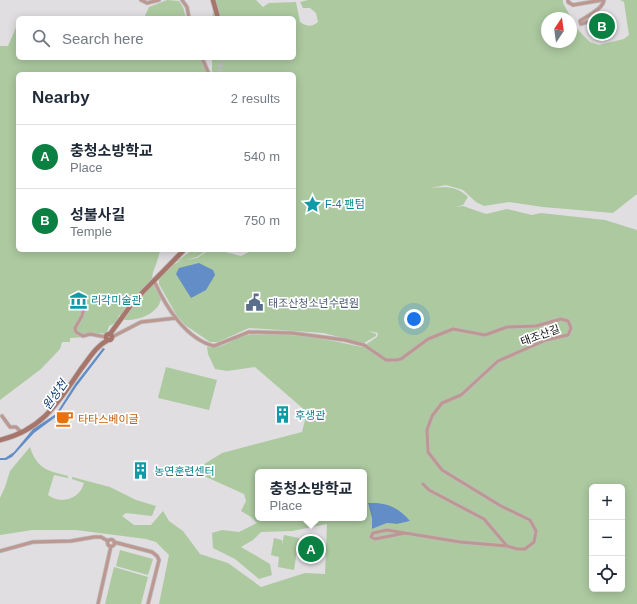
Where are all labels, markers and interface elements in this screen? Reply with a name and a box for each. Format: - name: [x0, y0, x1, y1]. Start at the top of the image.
- pin: B: [589, 11, 615, 41]
- north arrow: [541, 12, 577, 48]
- search box: [16, 16, 296, 60]
- icon: search: [30, 27, 52, 49]
- text: Search here: [62, 30, 144, 47]
- text: Nearby: [32, 88, 90, 107]
- text: 2 results: [231, 91, 280, 106]
- text: 충청소방학교: [70, 142, 153, 159]
- text: A: [40, 149, 50, 164]
- text: 540 m: [244, 149, 280, 164]
- text: Place: [70, 160, 103, 175]
- place icon: F-4 팬텀: [302, 194, 322, 214]
- place label: F-4 팬텀: [325, 198, 365, 210]
- text: 성불사길: [70, 206, 125, 223]
- text: B: [40, 213, 50, 228]
- text: 750 m: [244, 213, 280, 228]
- text: Temple: [70, 224, 112, 239]
- museum icon: 리각미술관: [68, 290, 88, 310]
- public building icon: 태조산청소년수련원: [245, 293, 265, 313]
- place label: 리각미술관: [91, 294, 142, 306]
- place label: 태조산청소년수련원: [268, 297, 359, 309]
- your location: [404, 309, 424, 329]
- street label: 태조산길: [519, 322, 561, 348]
- water label: 원성천: [40, 376, 71, 413]
- building icon: 후생관: [272, 405, 292, 425]
- cafe icon: 타타스베이글: [55, 409, 75, 429]
- place label: 후생관: [295, 409, 325, 421]
- place label: 타타스베이글: [78, 413, 139, 425]
- building icon: 농연훈련센터: [131, 461, 151, 481]
- place label: 농연훈련센터: [154, 465, 215, 477]
- popup: [255, 469, 367, 521]
- text: 충청소방학교: [270, 480, 352, 497]
- map controls: [589, 484, 625, 592]
- button: +: [589, 484, 625, 520]
- text: Place: [270, 498, 302, 513]
- button: −: [589, 520, 625, 556]
- pin: A: [298, 534, 324, 564]
- button: locate: [589, 556, 625, 592]

